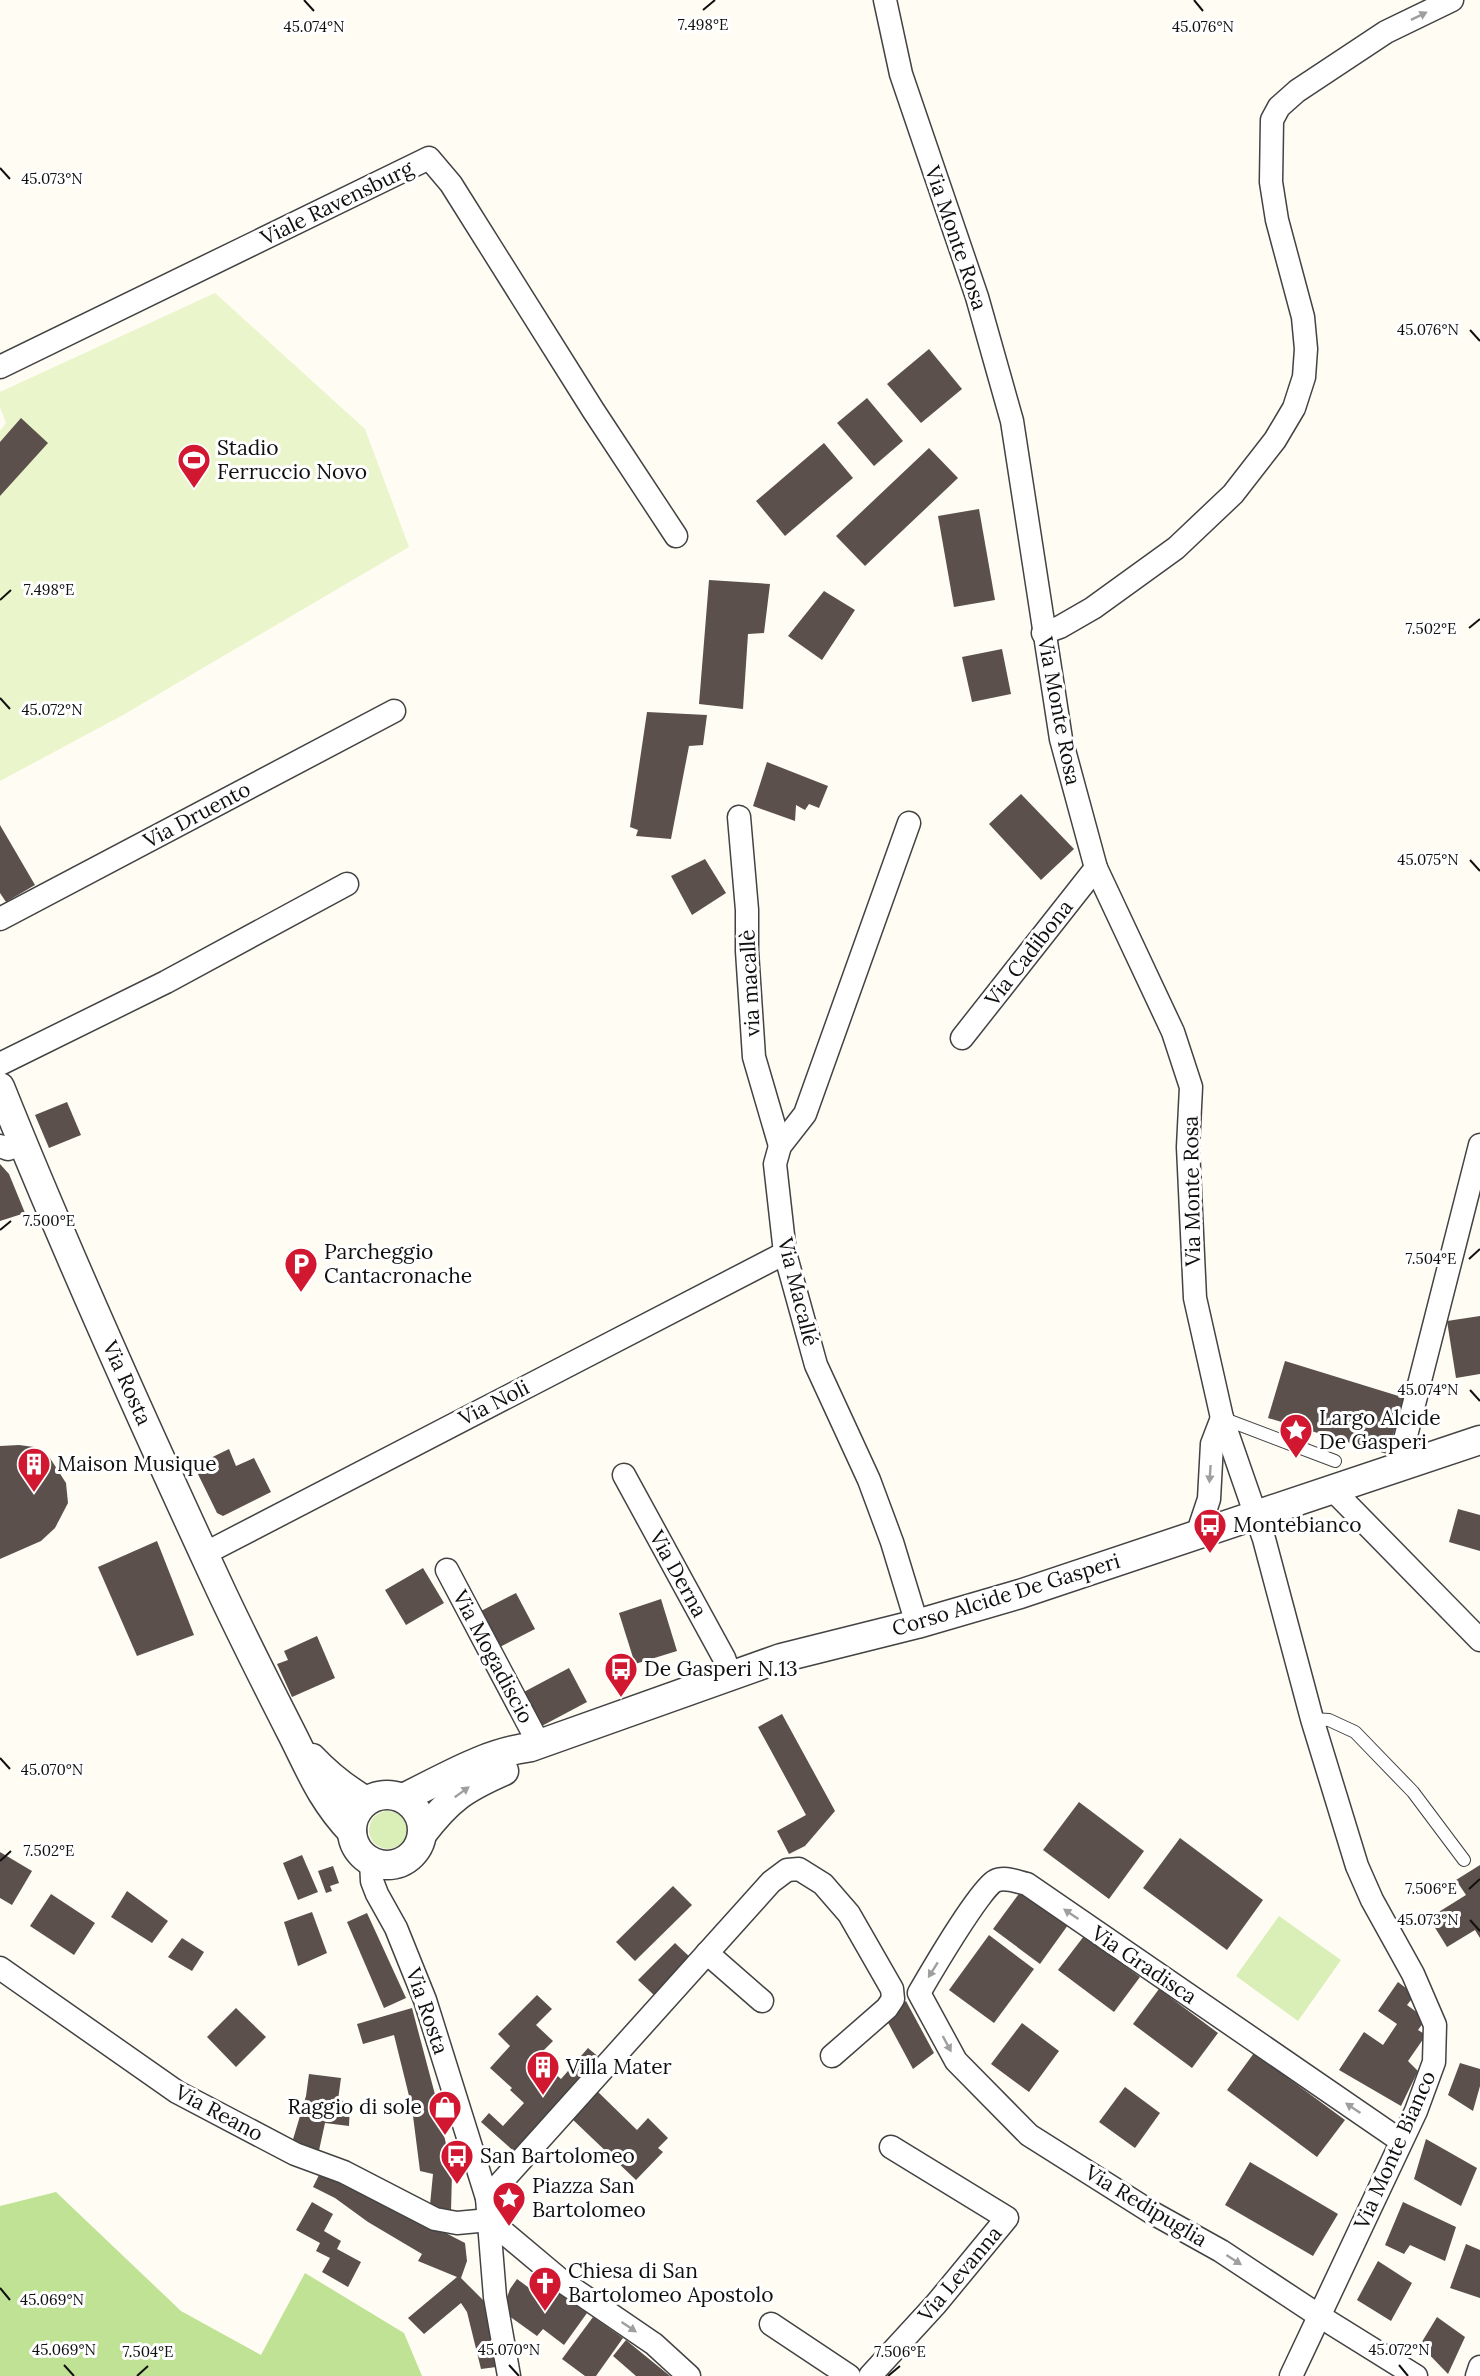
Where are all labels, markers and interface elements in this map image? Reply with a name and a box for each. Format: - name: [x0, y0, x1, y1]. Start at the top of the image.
- one-way arrow: [1410, 11, 1427, 20]
- text: 7.498°E: [678, 15, 728, 34]
- text: 45.074°N: [284, 17, 344, 36]
- text: 45.076°N: [1172, 17, 1234, 36]
- street label: Viale Ravensburg: [255, 154, 418, 252]
- street label: Via Monte Rosa: [919, 161, 994, 314]
- text: 45.073°N: [21, 169, 83, 188]
- text: 45.076°N: [1397, 320, 1459, 339]
- place label: Stadio Ferruccio Novo: [217, 434, 367, 485]
- sports icon: Stadio Ferruccio Novo: [176, 442, 212, 489]
- text: 7.498°E: [24, 580, 74, 599]
- text: 7.502°E: [1406, 619, 1456, 638]
- street label: Via Monte Rosa: [1032, 633, 1087, 788]
- text: 45.072°N: [21, 700, 83, 719]
- street label: Via Druento: [138, 775, 255, 854]
- text: 45.075°N: [1397, 850, 1459, 869]
- street label: Via Cadibona: [978, 894, 1079, 1012]
- street label: via macallè: [733, 929, 766, 1037]
- street label: Via Monte Rosa: [1177, 1115, 1206, 1268]
- text: 7.500°E: [23, 1211, 75, 1230]
- street label: Via Macallé: [772, 1234, 825, 1349]
- place label: Parcheggio Cantacronache: [324, 1238, 472, 1289]
- parking icon: Parcheggio Cantacronache: [283, 1246, 319, 1293]
- text: 7.504°E: [1406, 1249, 1456, 1268]
- street label: Via Rosta: [96, 1335, 158, 1429]
- street label: Via Noli: [453, 1373, 534, 1432]
- text: 45.074°N: [1398, 1380, 1458, 1399]
- place label: Largo Alcide De Gasperi: [1319, 1404, 1441, 1455]
- place icon: Largo Alcide De Gasperi: [1278, 1412, 1314, 1459]
- building icon: Maison Musique: [16, 1446, 52, 1493]
- place label: Maison Musique: [57, 1450, 217, 1477]
- one-way arrow: [1206, 1465, 1215, 1484]
- bus stop icon: Montebianco: [1192, 1507, 1228, 1554]
- place label: Montebianco: [1233, 1511, 1362, 1538]
- street label: Via Derna: [643, 1525, 713, 1622]
- street label: Corso Alcide De Gasperi: [889, 1547, 1123, 1642]
- street label: Via Mogadiscio: [447, 1585, 540, 1728]
- bus stop icon: De Gasperi N.13: [603, 1651, 639, 1698]
- place label: De Gasperi N.13: [644, 1655, 798, 1682]
- text: 45.070°N: [21, 1760, 83, 1779]
- one-way arrow: [454, 1786, 470, 1799]
- text: 7.502°E: [24, 1841, 74, 1860]
- text: 7.506°E: [1405, 1879, 1457, 1898]
- one-way arrow: [1063, 1908, 1079, 1920]
- text: 45.073°N: [1397, 1910, 1459, 1929]
- street label: Via Gradisca: [1086, 1919, 1202, 2010]
- one-way arrow: [928, 1962, 939, 1978]
- street label: Via Rosta: [400, 1963, 455, 2058]
- one-way arrow: [942, 2036, 952, 2053]
- building icon: Villa Mater: [525, 2049, 561, 2096]
- place label: Villa Mater: [565, 2053, 672, 2080]
- street label: Via Monte Bianco: [1347, 2066, 1442, 2234]
- street label: Via Reano: [170, 2078, 268, 2147]
- shop icon: Raggio di sole: [427, 2089, 463, 2136]
- place label: Raggio di sole: [287, 2093, 422, 2120]
- one-way arrow: [1345, 2102, 1361, 2114]
- bus stop icon: San Bartolomeo: [439, 2138, 475, 2185]
- place label: San Bartolomeo: [480, 2142, 635, 2169]
- street label: Via Redipuglia: [1079, 2158, 1213, 2253]
- place label: Piazza San Bartolomeo: [532, 2172, 646, 2223]
- place icon: Piazza San Bartolomeo: [491, 2180, 527, 2227]
- street label: Via Levanna: [911, 2220, 1008, 2328]
- one-way arrow: [1226, 2254, 1242, 2265]
- place label: Chiesa di San Bartolomeo Apostolo: [568, 2257, 774, 2308]
- church icon: Chiesa di San Bartolomeo Apostolo: [527, 2265, 563, 2312]
- text: 45.069°N: [20, 2290, 84, 2309]
- one-way arrow: [621, 2321, 637, 2332]
- text: 45.069°N: [32, 2340, 96, 2359]
- text: 45.070°N: [478, 2340, 540, 2359]
- text: 45.072°N: [1368, 2340, 1430, 2359]
- text: 7.504°E: [123, 2342, 173, 2361]
- text: 7.506°E: [874, 2342, 926, 2361]

